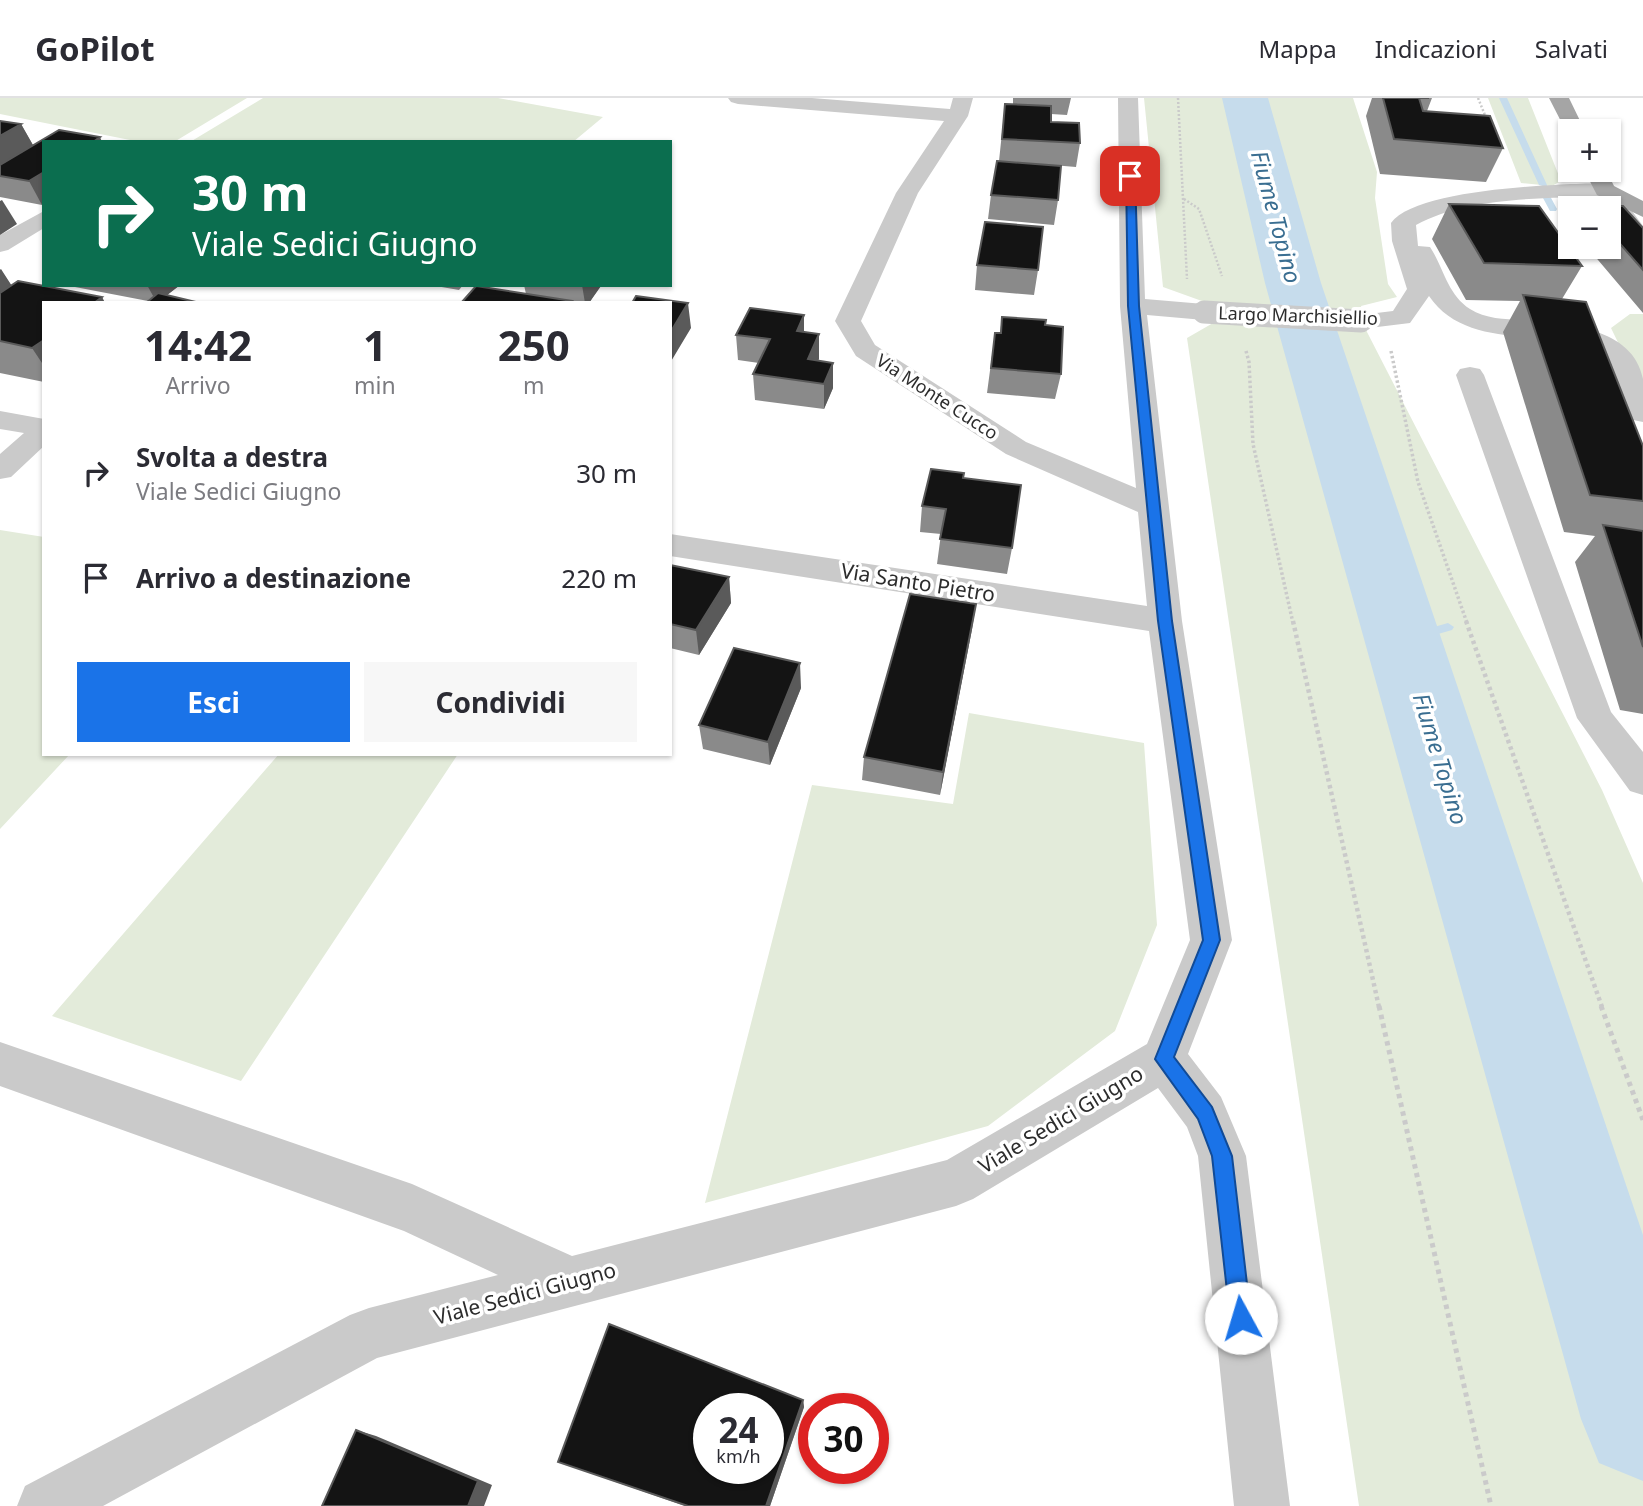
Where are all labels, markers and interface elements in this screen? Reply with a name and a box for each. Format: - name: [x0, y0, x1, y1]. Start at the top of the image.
- text: GoPilot: [35, 26, 155, 71]
- text: Mappa: [1259, 32, 1337, 65]
- text: Indicazioni: [1375, 32, 1497, 65]
- text: Salvati: [1535, 32, 1608, 65]
- map controls: [1558, 119, 1621, 259]
- button: +: [1558, 119, 1621, 182]
- pin: [1100, 146, 1160, 206]
- water label: Fiume Topino: [1244, 147, 1310, 287]
- icon: arrive: [1111, 157, 1149, 195]
- text: 30 m: [192, 159, 309, 225]
- icon: right: [77, 168, 168, 259]
- button: −: [1558, 196, 1621, 259]
- text: Viale Sedici Giugno: [192, 222, 478, 265]
- street label: Largo Marchisiellio: [1218, 300, 1378, 330]
- text: 14:42: [144, 316, 252, 373]
- text: 1: [363, 316, 387, 373]
- text: 250: [498, 316, 570, 373]
- street label: Via Monte Cucco: [872, 348, 1003, 445]
- text: Arrivo: [165, 369, 231, 401]
- text: min: [354, 369, 396, 401]
- text: m: [523, 369, 545, 401]
- text: Svolta a destra: [136, 439, 328, 475]
- icon: right: [77, 454, 115, 492]
- text: 30 m: [576, 455, 637, 491]
- text: Viale Sedici Giugno: [136, 475, 341, 507]
- street label: Via Santo Pietro: [839, 556, 997, 608]
- icon: arrive: [77, 559, 115, 597]
- text: Arrivo a destinazione: [136, 560, 411, 596]
- text: 220 m: [561, 560, 637, 596]
- button: Esci: [77, 662, 350, 742]
- button: Condividi: [364, 662, 637, 742]
- water label: Fiume Topino: [1406, 689, 1476, 829]
- street label: Viale Sedici Giugno: [973, 1059, 1148, 1179]
- street label: Viale Sedici Giugno: [431, 1255, 619, 1331]
- position arrow: [1204, 1281, 1278, 1355]
- speed limit sign: 30: [798, 1393, 889, 1484]
- text: 24: [718, 1406, 759, 1453]
- text: km/h: [716, 1444, 761, 1468]

